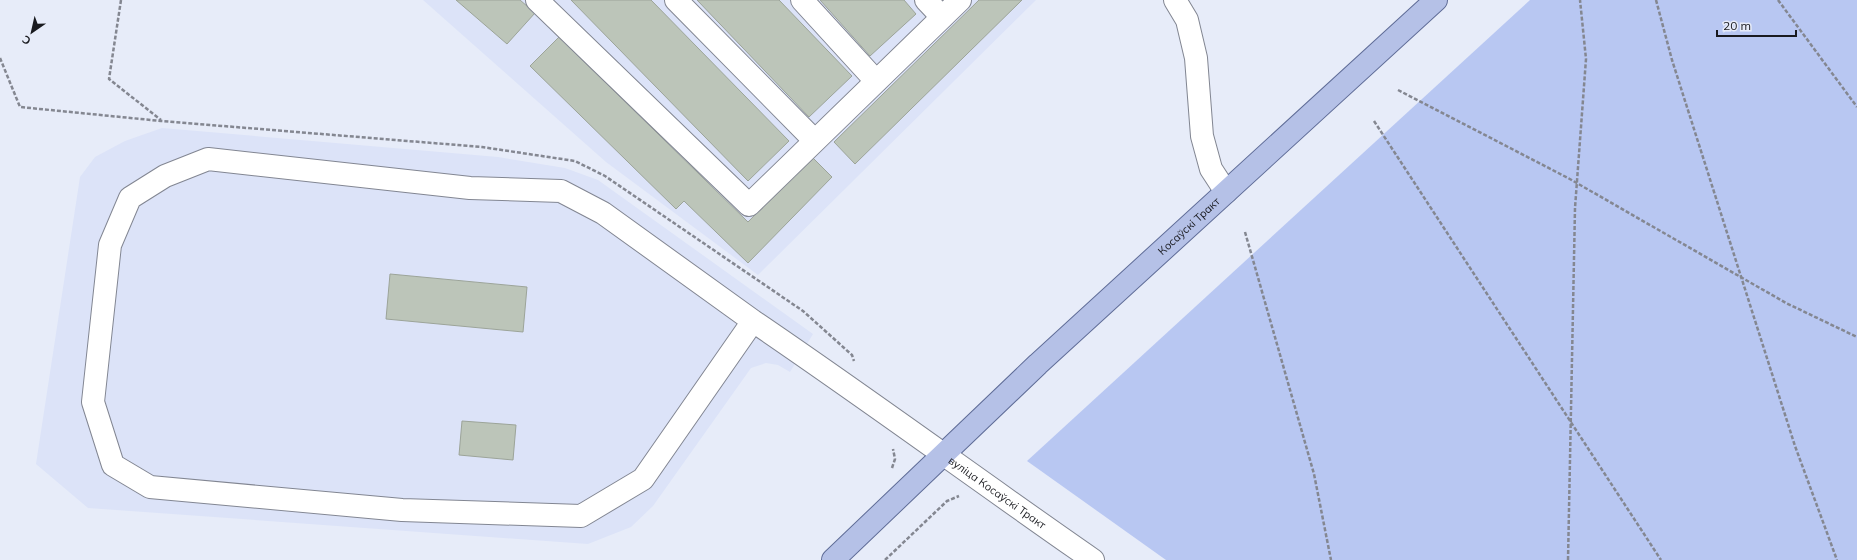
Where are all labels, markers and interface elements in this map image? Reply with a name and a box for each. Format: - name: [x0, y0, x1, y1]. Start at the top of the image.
- north arrow: [12, 12, 52, 52]
- scale bar: [1717, 12, 1796, 38]
- text: 20 m: [1723, 18, 1751, 33]
- text: С: [19, 32, 33, 48]
- street label: Косаўскі Тракт: [1155, 194, 1223, 258]
- street label: вуліца Косаўскі Тракт: [946, 453, 1049, 532]

